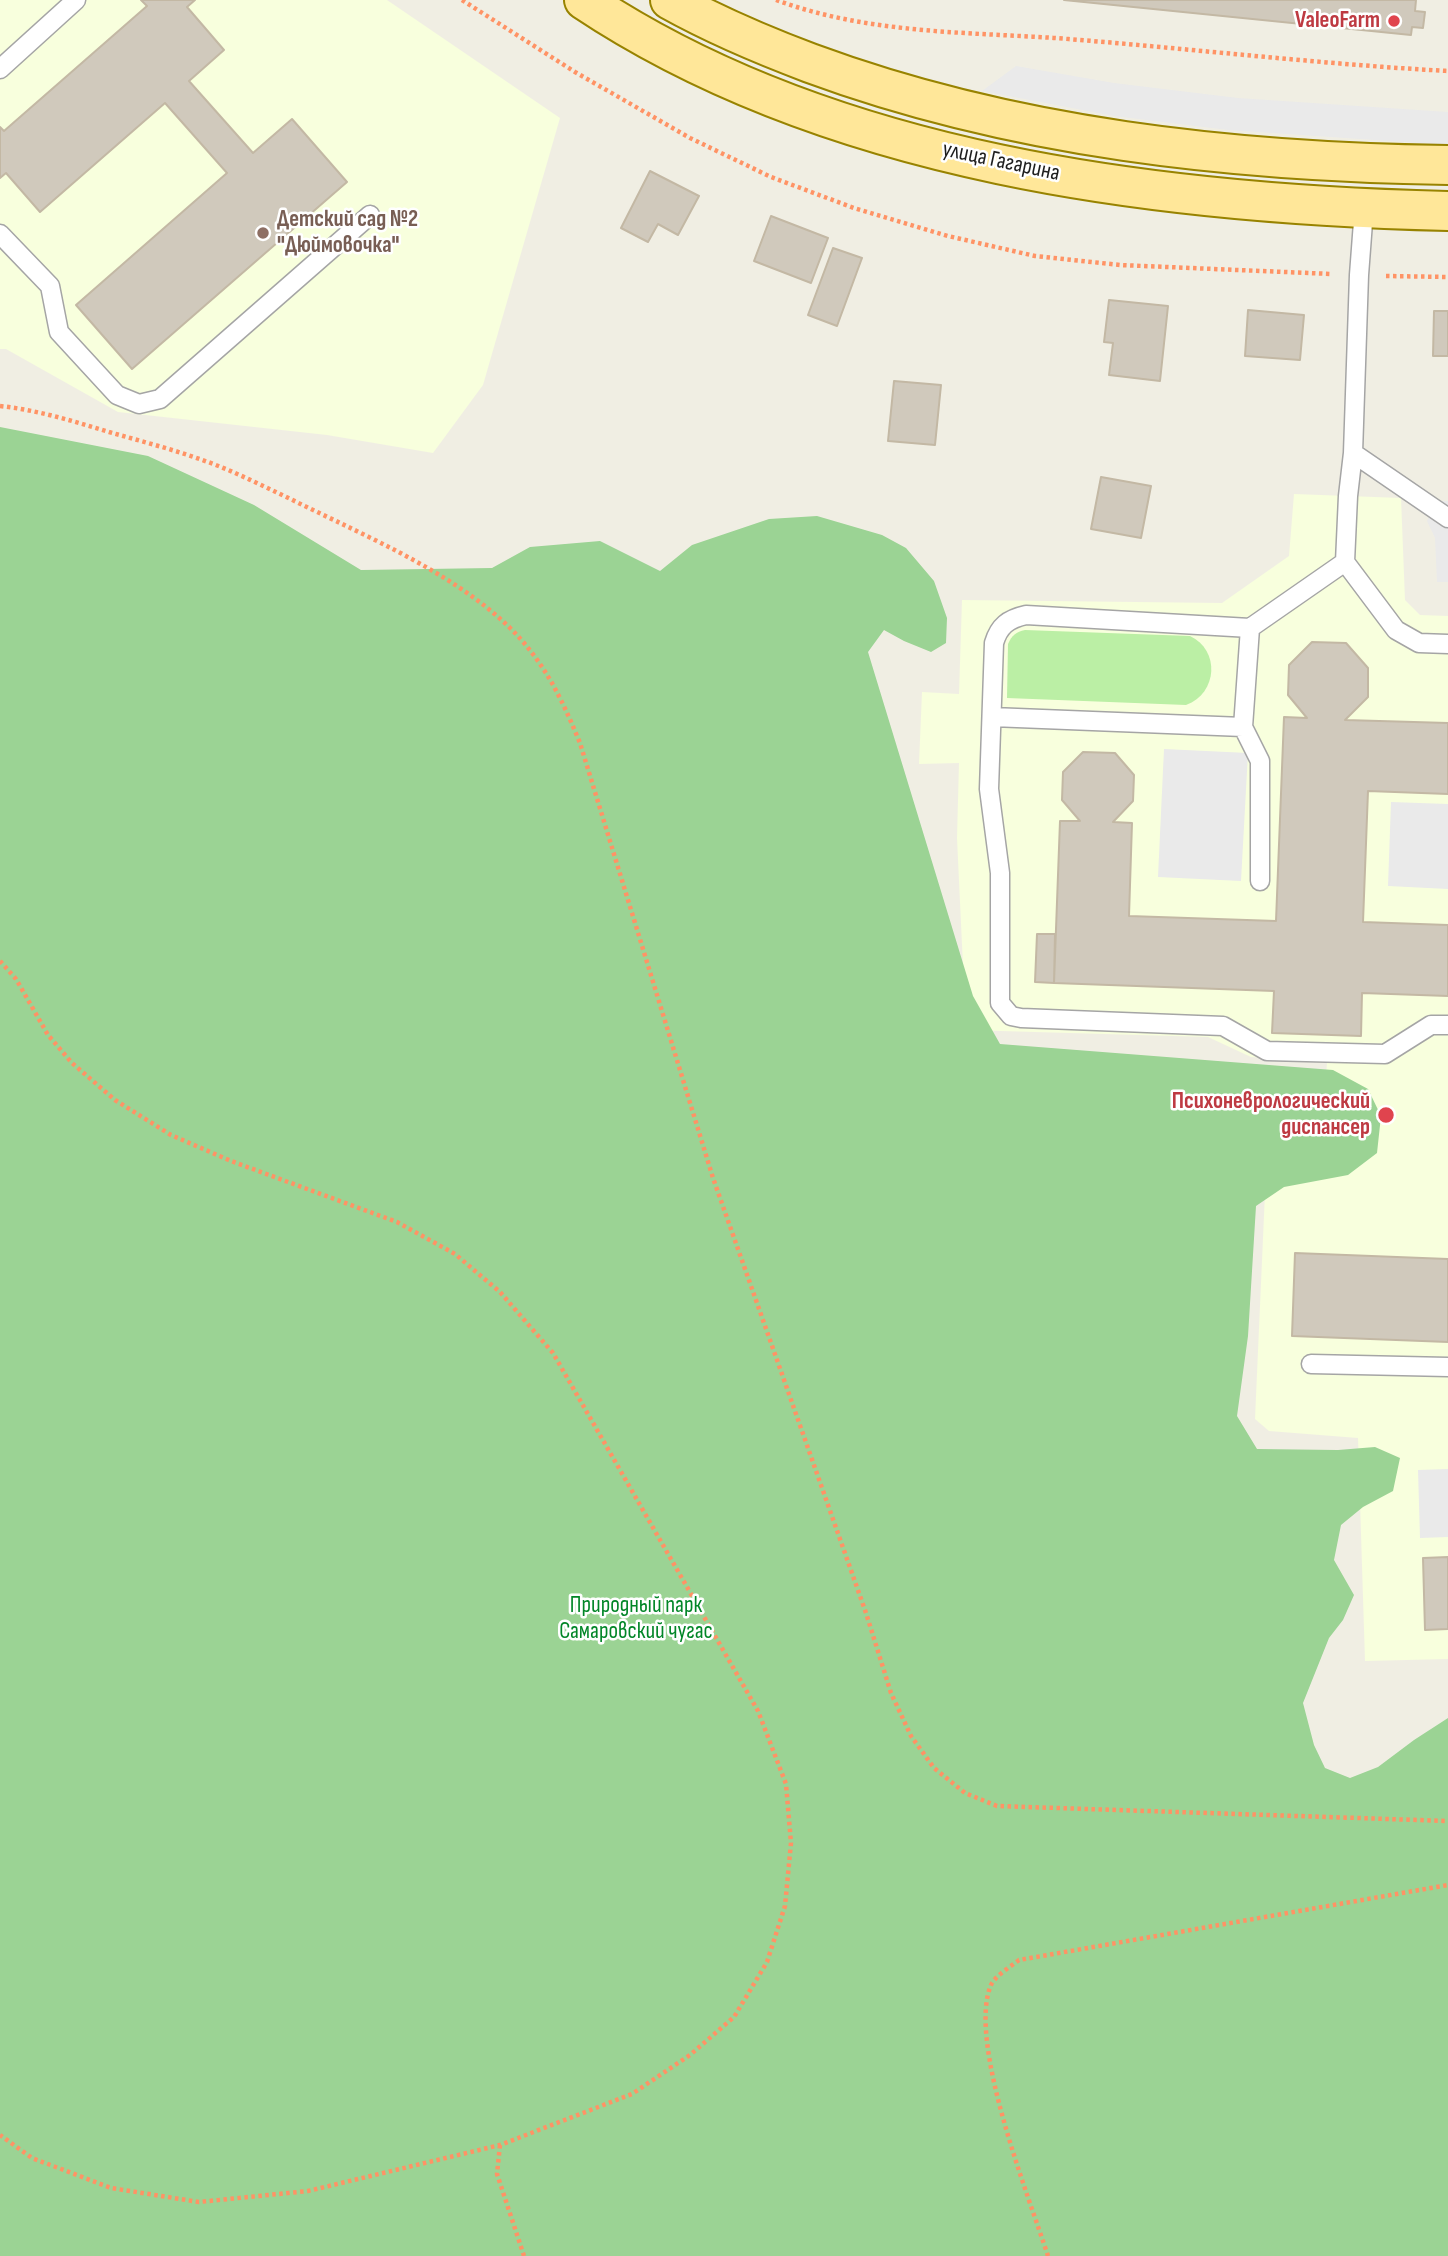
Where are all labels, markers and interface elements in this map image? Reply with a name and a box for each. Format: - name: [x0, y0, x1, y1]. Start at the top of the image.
- place label: ValeoFarm: [1295, 7, 1380, 35]
- marker: ValeoFarm: [1386, 13, 1402, 29]
- street label: улица Гагарина: [940, 136, 1062, 188]
- place label: Детский сад №2 "Дюймовочка": [277, 206, 418, 260]
- marker: Детский сад №2 "Дюймовочка": [255, 225, 271, 241]
- place label: Психоневрологический диспансер: [1172, 1088, 1370, 1142]
- marker: Психоневрологический диспансер: [1376, 1105, 1396, 1125]
- park label: Природный парк Самаровский чугас: [559, 1592, 713, 1646]

